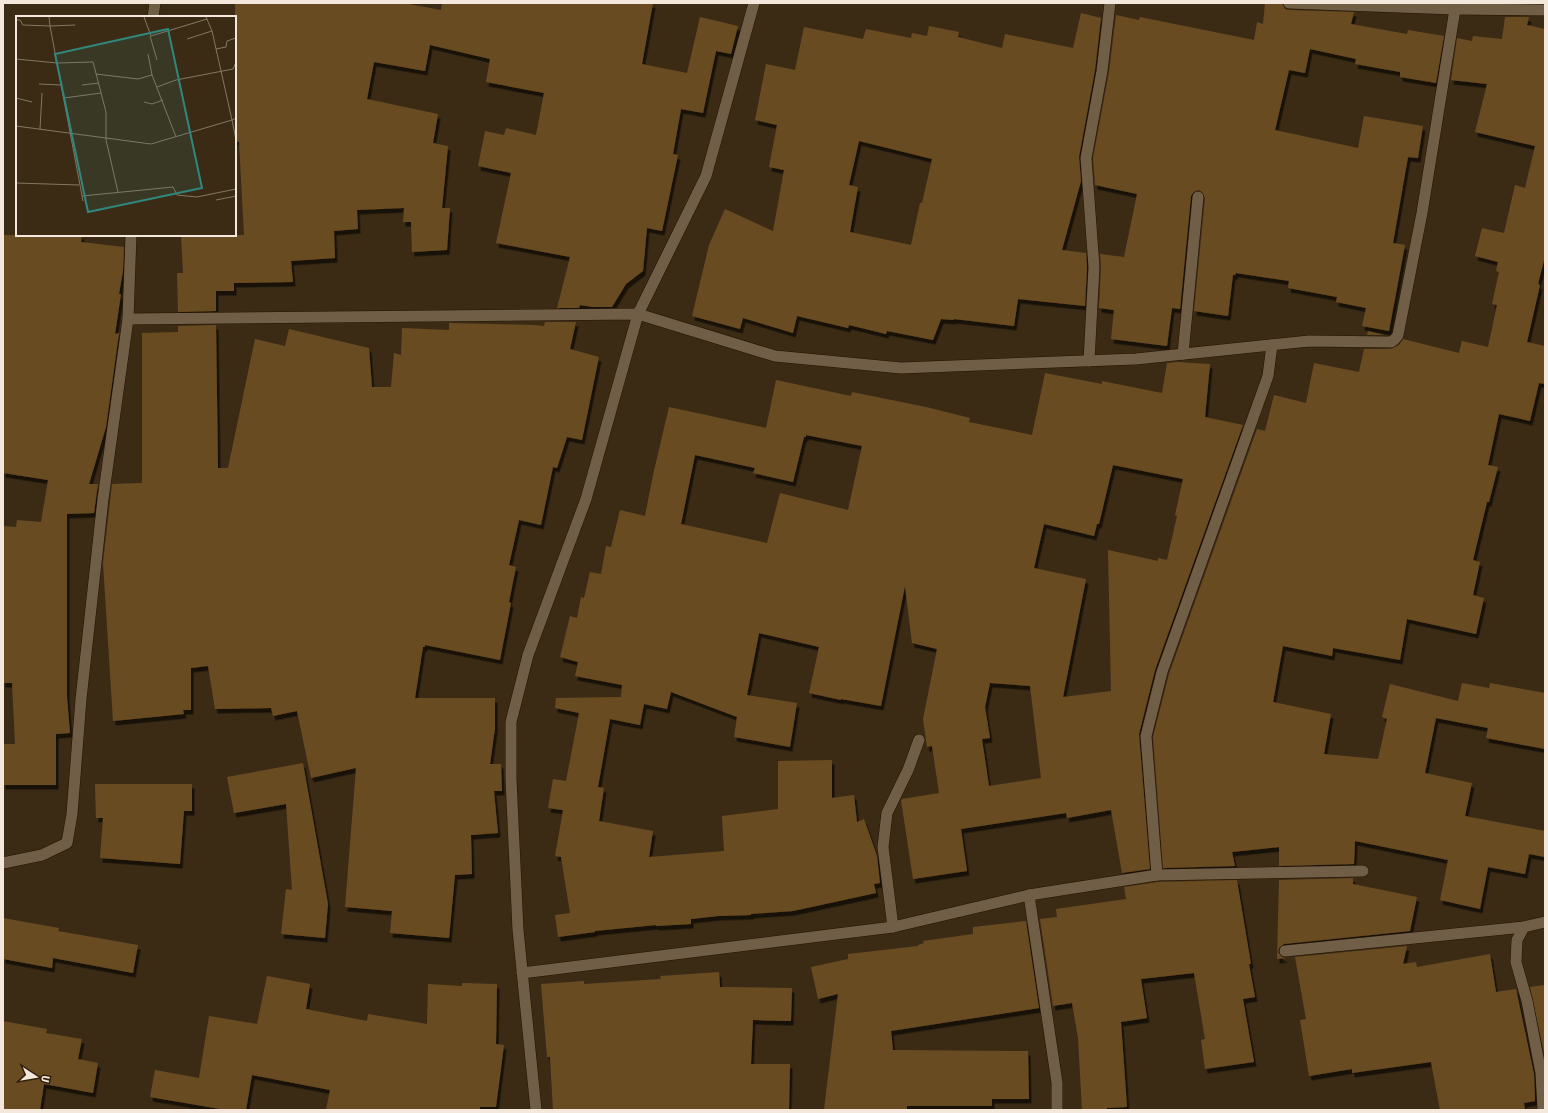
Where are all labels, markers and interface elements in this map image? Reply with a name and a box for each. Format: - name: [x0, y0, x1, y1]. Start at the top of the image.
- inset map: [16, 16, 236, 236]
- north arrow: [16, 1057, 56, 1097]
- text: U: [38, 1074, 52, 1083]

